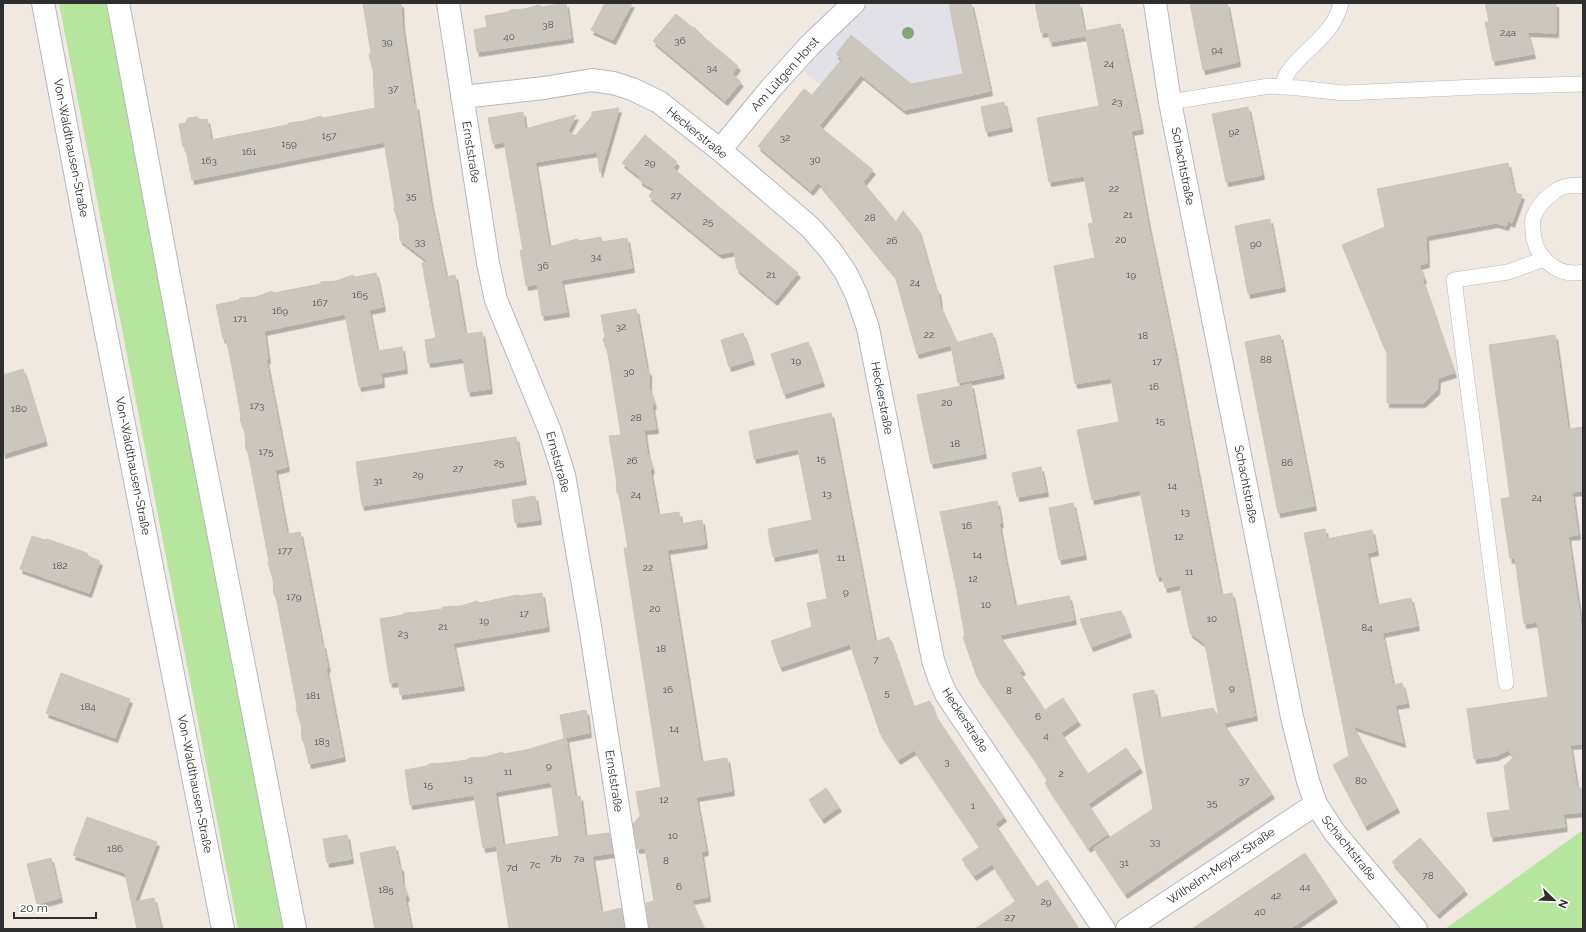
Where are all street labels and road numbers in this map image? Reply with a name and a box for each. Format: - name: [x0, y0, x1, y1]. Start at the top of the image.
- street label: Am Lütgen Horst: [748, 34, 822, 114]
- street label: Von-Waldthausen-Straße: [51, 78, 91, 218]
- street label: Heckerstraße: [664, 104, 730, 162]
- street label: Ernststraße: [459, 120, 483, 184]
- street label: Schachtstraße: [1169, 126, 1197, 206]
- street label: Heckerstraße: [868, 360, 896, 436]
- street label: Von-Waldthausen-Straße: [113, 396, 153, 536]
- street label: Ernststraße: [543, 430, 573, 494]
- street label: Schachtstraße: [1232, 444, 1260, 524]
- street label: Heckerstraße: [939, 685, 991, 755]
- street label: Von-Waldthausen-Straße: [175, 714, 215, 854]
- street label: Ernststraße: [602, 749, 626, 813]
- street label: Schachtstraße: [1319, 813, 1379, 883]
- street label: Wilhelm-Meyer-Straße: [1164, 825, 1278, 907]

